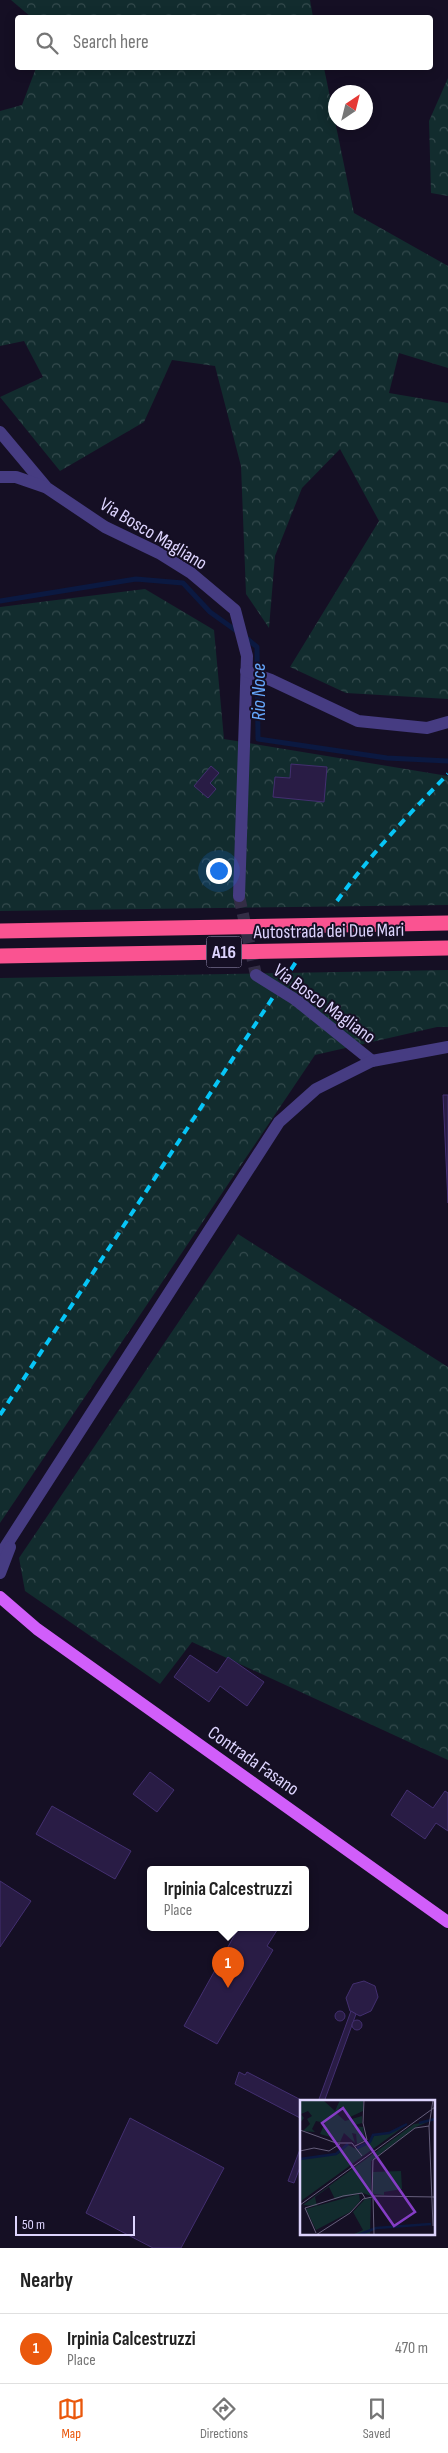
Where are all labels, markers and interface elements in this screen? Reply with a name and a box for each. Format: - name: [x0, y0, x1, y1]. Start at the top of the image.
- search box: [15, 15, 433, 70]
- icon: search: [33, 29, 61, 57]
- text: Search here: [73, 31, 149, 54]
- north arrow: [328, 85, 373, 130]
- street label: Via Bosco Magliano: [95, 493, 211, 575]
- water label: Rio Noce: [247, 663, 271, 721]
- your location: [206, 858, 232, 884]
- street label: Autostrada dei Due Mari: [253, 919, 405, 944]
- road number: A16: [206, 936, 242, 968]
- street label: Via Bosco Magliano: [268, 959, 380, 1049]
- street label: Contrada Fasano: [203, 1721, 303, 1801]
- popup: [147, 1866, 309, 1931]
- text: Irpinia Calcestruzzi: [164, 1878, 292, 1901]
- text: Place: [164, 1901, 192, 1920]
- pin: 1: [212, 1947, 244, 1988]
- inset map: [300, 2100, 436, 2236]
- scale bar: [15, 2213, 135, 2236]
- text: 50 m: [22, 2216, 45, 2233]
- text: Nearby: [20, 2268, 73, 2293]
- text: Irpinia Calcestruzzi: [67, 2328, 196, 2351]
- text: 1: [33, 2339, 39, 2358]
- text: 470 m: [395, 2339, 428, 2358]
- text: Place: [67, 2351, 96, 2370]
- tab: Map: [57, 2395, 85, 2442]
- tab: Directions: [200, 2395, 248, 2442]
- tab: Saved: [363, 2395, 391, 2442]

